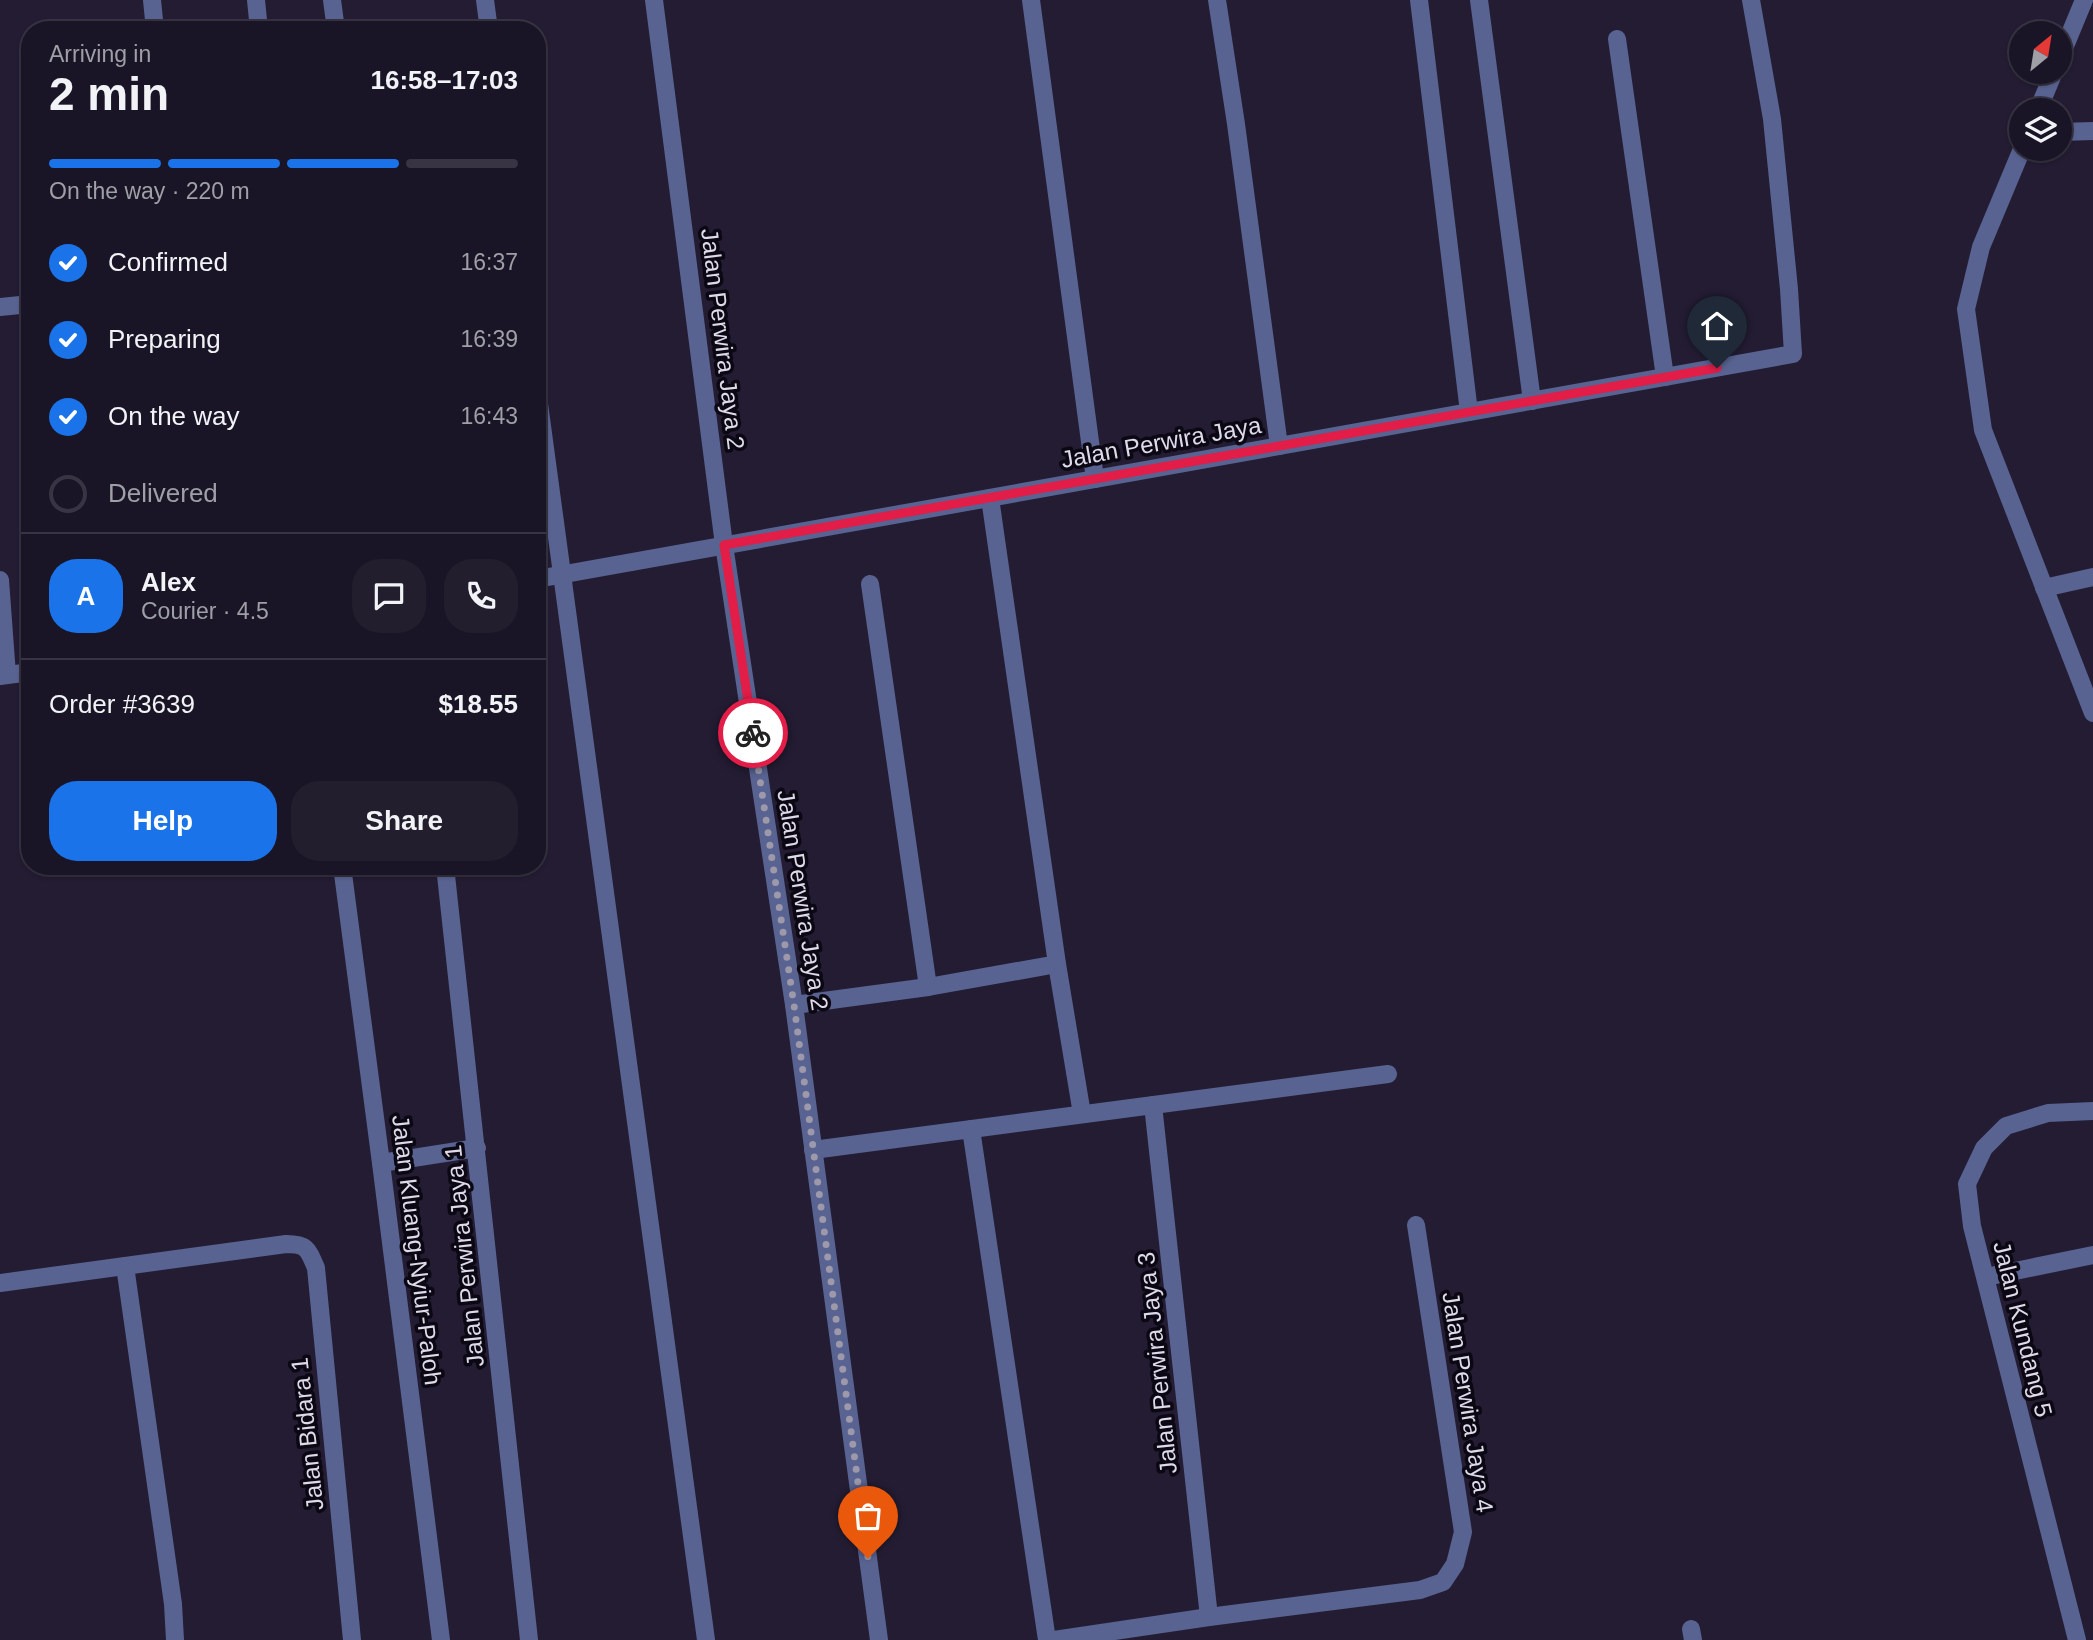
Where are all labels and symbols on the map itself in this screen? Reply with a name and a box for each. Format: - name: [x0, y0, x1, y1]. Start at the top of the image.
- north arrow: [2009, 21, 2072, 84]
- street label: Jalan Perwira Jaya 2: [696, 227, 750, 451]
- pin: [1687, 296, 1747, 368]
- street label: Jalan Perwira Jaya: [1059, 411, 1264, 473]
- courier: [718, 698, 788, 768]
- street label: Jalan Perwira Jaya 2: [772, 788, 834, 1012]
- street label: Jalan Kluang-Nyiur-Paloh: [387, 1113, 447, 1387]
- street label: Jalan Perwira Jaya 1: [439, 1144, 489, 1368]
- street label: Jalan Kundang 5: [1988, 1238, 2058, 1420]
- street label: Jalan Perwira Jaya 3: [1132, 1251, 1182, 1475]
- street label: Jalan Perwira Jaya 4: [1437, 1290, 1499, 1514]
- street label: Jalan Bidara 1: [286, 1356, 328, 1512]
- pin: [838, 1486, 898, 1558]

